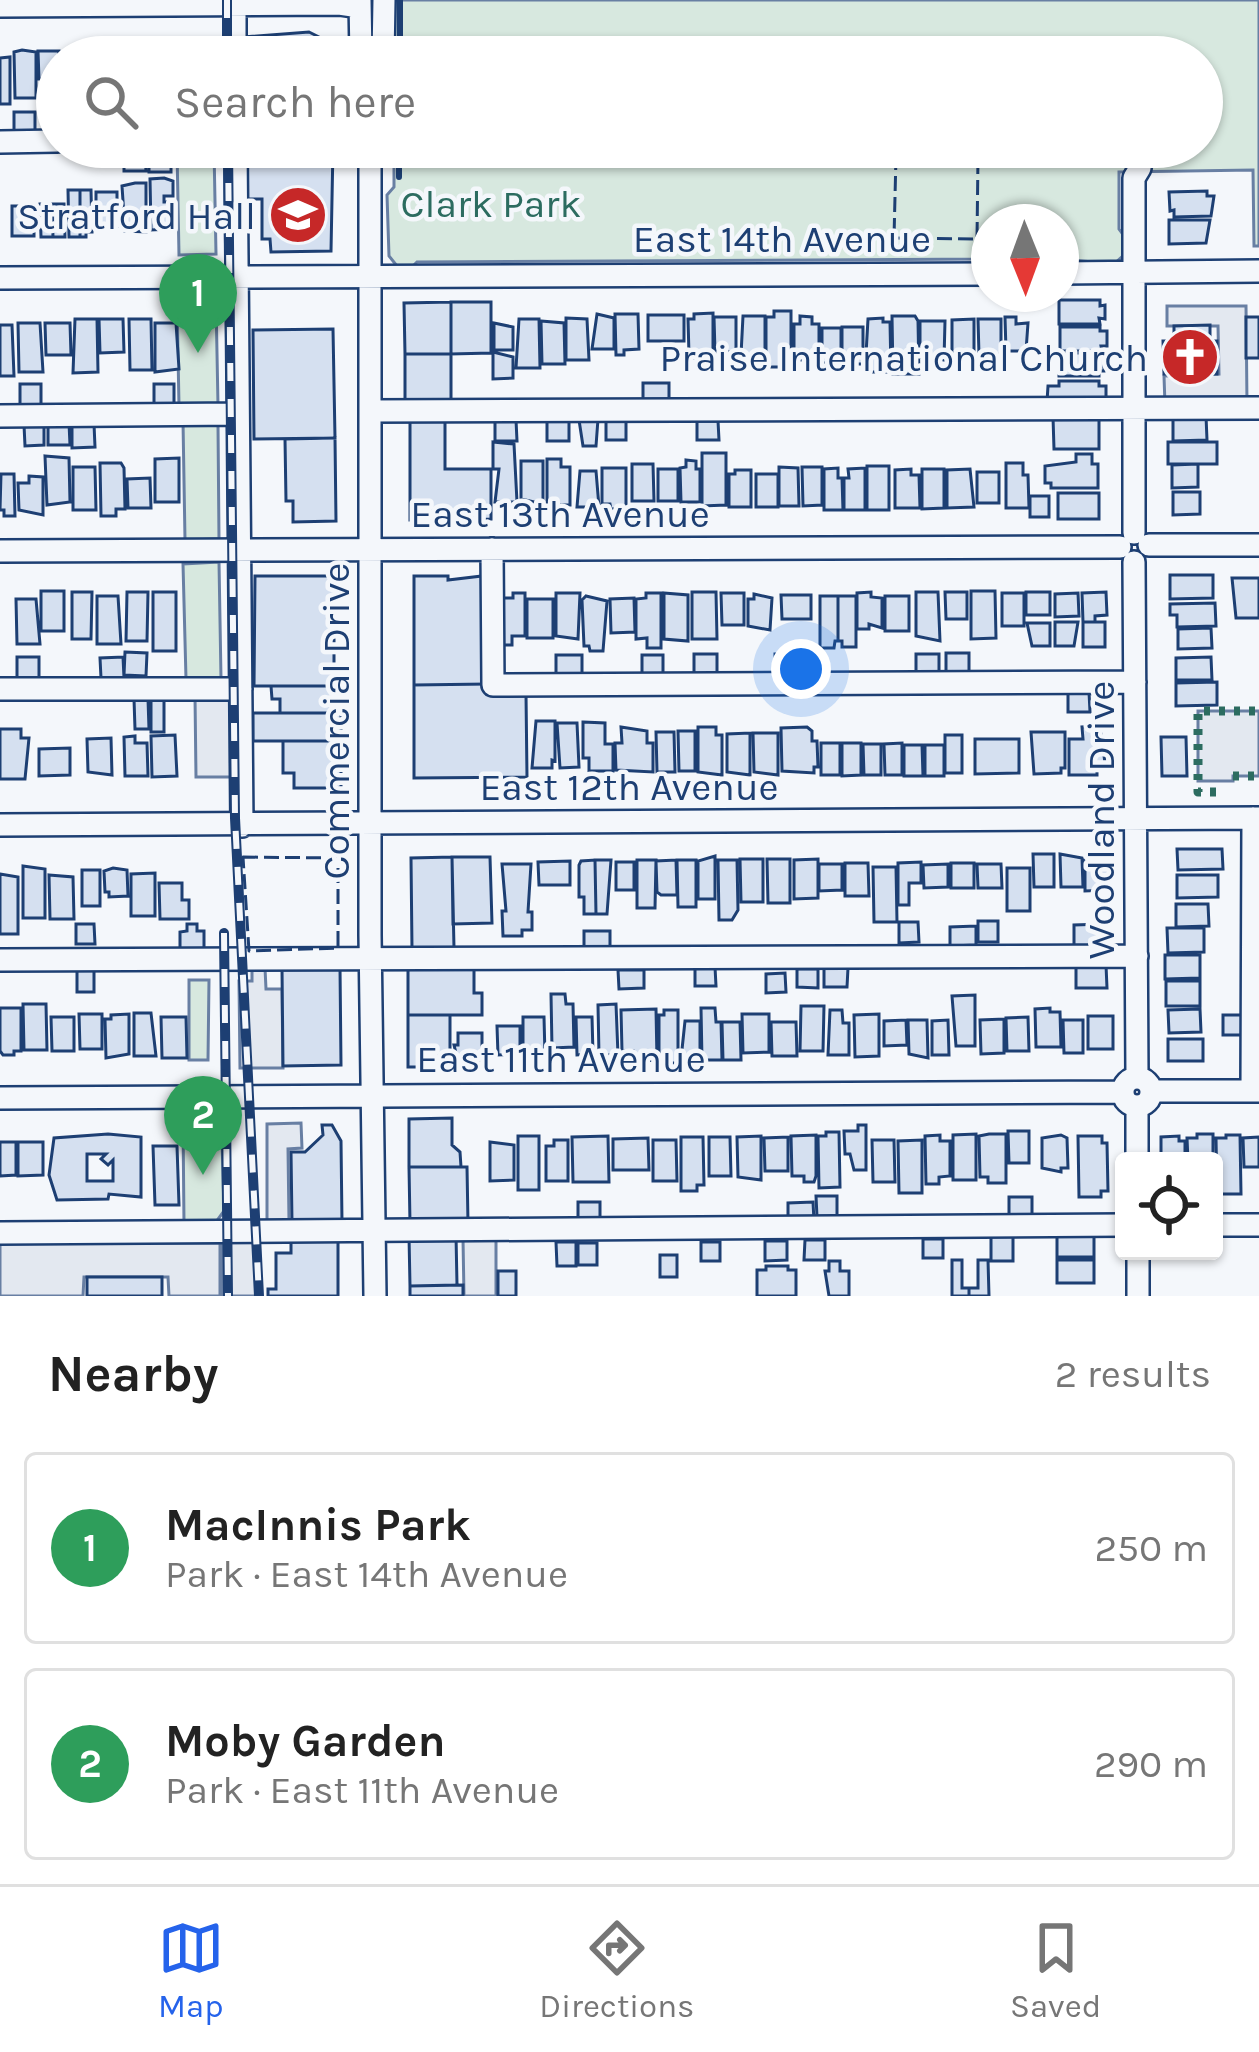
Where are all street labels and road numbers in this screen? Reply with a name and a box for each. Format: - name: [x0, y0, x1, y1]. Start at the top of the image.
- street label: East 14th Avenue: [633, 216, 931, 262]
- street label: East 13th Avenue: [410, 491, 710, 537]
- street label: Commercial Drive: [313, 563, 359, 879]
- street label: Woodland Drive: [1078, 681, 1124, 959]
- street label: East 12th Avenue: [479, 764, 779, 810]
- street label: East 11th Avenue: [416, 1036, 706, 1082]

